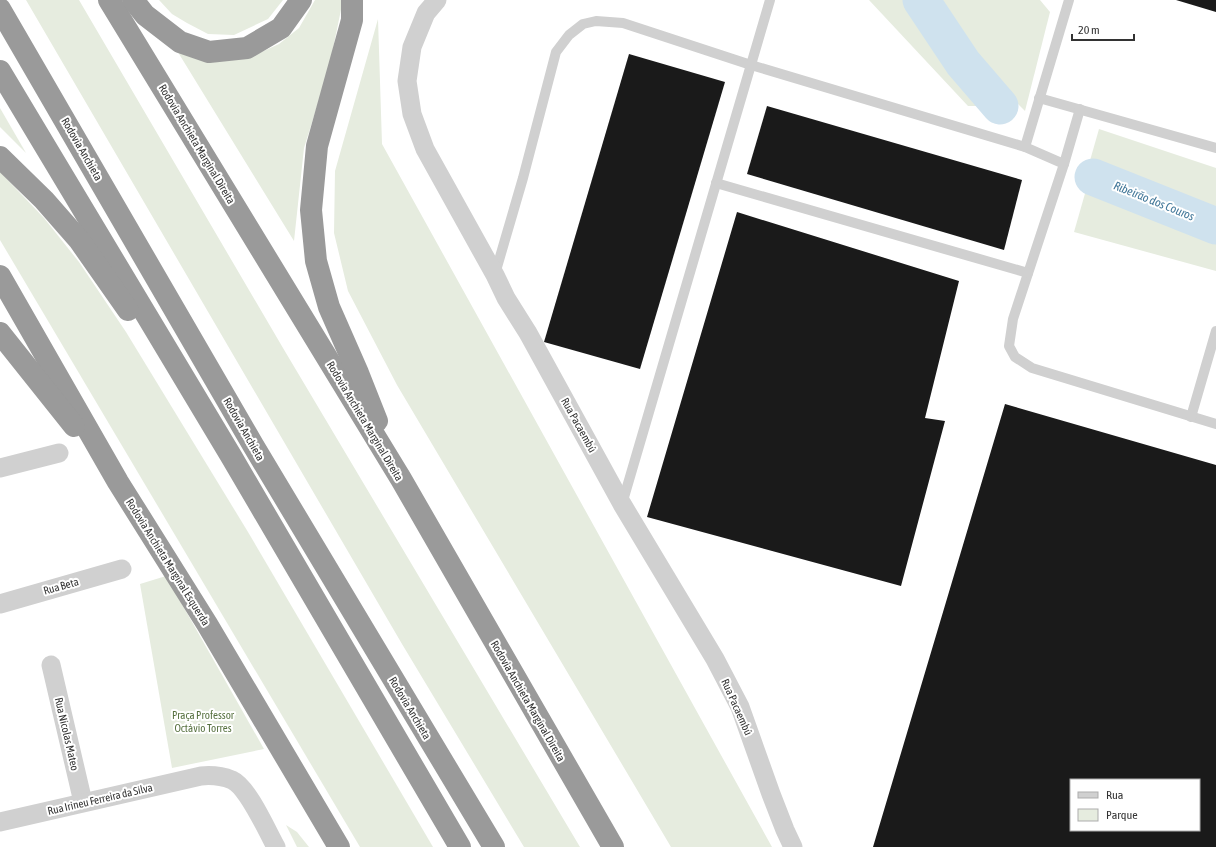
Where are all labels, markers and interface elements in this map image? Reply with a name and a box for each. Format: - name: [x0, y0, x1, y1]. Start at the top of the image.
- scale bar: [1072, 16, 1134, 42]
- text: 20 m: [1078, 23, 1100, 37]
- street label: Rodovia Anchieta Marginal Direita: [156, 82, 238, 206]
- street label: Rodovia Anchieta: [59, 115, 105, 183]
- water label: Ribeirão dos Couros: [1112, 178, 1196, 224]
- street label: Rodovia Anchieta Marginal Direita: [324, 359, 406, 483]
- street label: Rodovia Anchieta: [221, 395, 267, 463]
- street label: Rua Pacaembú: [559, 396, 599, 454]
- street label: Rodovia Anchieta Marginal Esquerda: [124, 496, 212, 628]
- street label: Rua Beta: [42, 575, 80, 597]
- street label: Rodovia Anchieta Marginal Direita: [488, 639, 568, 763]
- street label: Rodovia Anchieta: [387, 675, 433, 741]
- street label: Rua Pacaembú: [719, 677, 755, 737]
- street label: Rua Nicolas Mateo: [53, 696, 81, 772]
- park label: Praça Professor Octávio Torres: [172, 709, 235, 734]
- legend: [1070, 779, 1200, 831]
- street label: Rua Irineu Ferreira da Silva: [46, 781, 154, 817]
- text: Rua: [1106, 788, 1123, 802]
- text: Parque: [1106, 808, 1138, 822]

